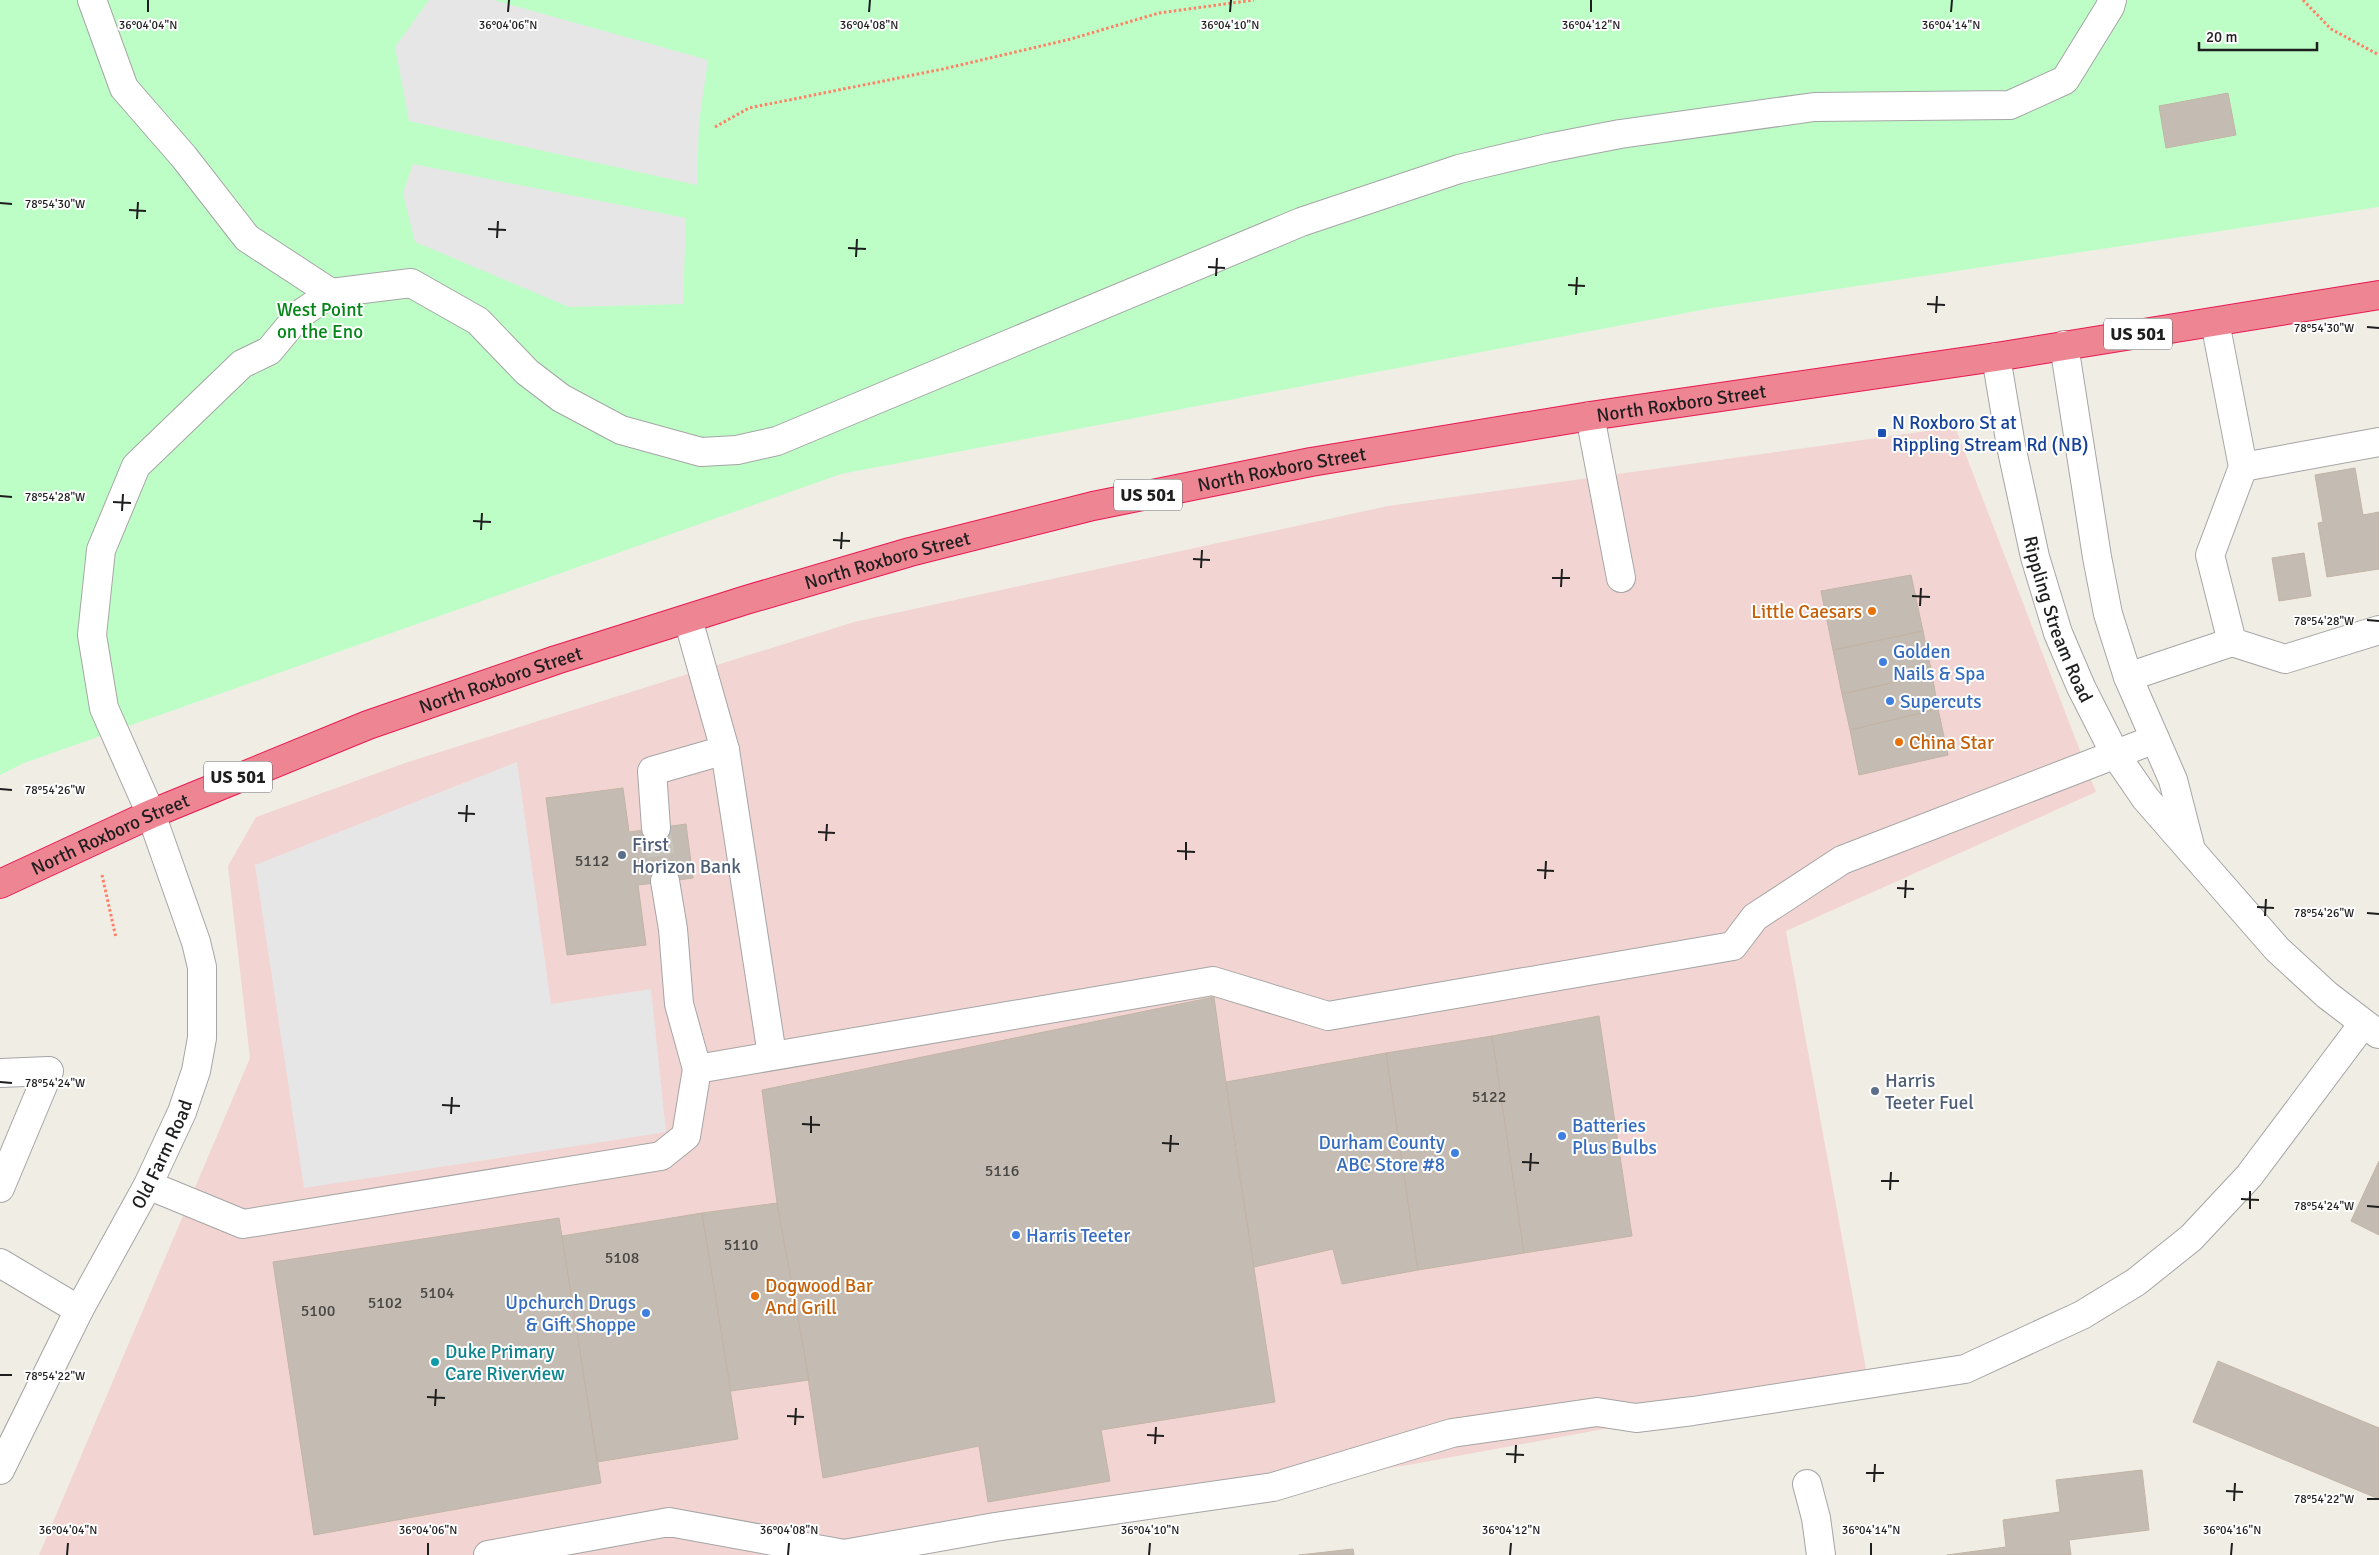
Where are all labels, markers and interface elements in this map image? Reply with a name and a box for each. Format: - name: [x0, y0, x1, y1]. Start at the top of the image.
- text: 36°04'04"N: [119, 18, 177, 33]
- text: 36°04'06"N: [479, 18, 537, 33]
- text: 36°04'08"N: [840, 18, 898, 33]
- text: 36°04'10"N: [1201, 18, 1259, 33]
- text: 36°04'12"N: [1562, 18, 1620, 33]
- text: 36°04'14"N: [1922, 18, 1980, 33]
- scale bar: [2199, 20, 2316, 52]
- text: 20 m: [2206, 28, 2237, 46]
- text: 78°54'30"W: [25, 197, 85, 212]
- park label: West Point on the Eno: [277, 298, 364, 344]
- road number: US 501: [2104, 318, 2172, 349]
- text: 78°54'30"W: [2294, 321, 2354, 336]
- street label: North Roxboro Street: [1595, 380, 1768, 428]
- place label: N Roxboro St at Rippling Stream Rd (NB): [1892, 411, 2089, 457]
- marker: N Roxboro St at Rippling Stream Rd (NB): [1876, 427, 1888, 439]
- street label: North Roxboro Street: [1195, 442, 1368, 498]
- road number: US 501: [1114, 480, 1182, 510]
- text: 78°54'28"W: [25, 490, 85, 505]
- street label: North Roxboro Street: [802, 526, 973, 595]
- street label: Rippling Stream Road: [2018, 534, 2098, 707]
- place label: Little Caesars: [1751, 600, 1862, 624]
- marker: Little Caesars: [1866, 605, 1878, 617]
- text: 78°54'28"W: [2294, 614, 2354, 629]
- place label: Golden Nails & Spa: [1893, 640, 1985, 686]
- street label: North Roxboro Street: [416, 641, 586, 719]
- marker: Golden Nails & Spa: [1877, 656, 1889, 668]
- place label: Supercuts: [1900, 690, 1981, 714]
- marker: Supercuts: [1884, 695, 1896, 707]
- place label: China Star: [1909, 731, 1994, 755]
- marker: China Star: [1893, 736, 1905, 748]
- road number: US 501: [204, 762, 272, 792]
- text: 78°54'26"W: [25, 783, 85, 798]
- street label: North Roxboro Street: [28, 788, 193, 881]
- place label: First Horizon Bank: [632, 833, 741, 879]
- marker: First Horizon Bank: [616, 849, 628, 861]
- house number: 5112: [575, 851, 609, 871]
- text: 78°54'26"W: [2294, 906, 2354, 921]
- place label: Harris Teeter Fuel: [1885, 1069, 1974, 1115]
- text: 78°54'24"W: [25, 1076, 85, 1091]
- marker: Harris Teeter Fuel: [1869, 1085, 1881, 1097]
- house number: 5122: [1472, 1087, 1506, 1107]
- street label: Old Farm Road: [126, 1097, 198, 1213]
- place label: Batteries Plus Bulbs: [1572, 1114, 1657, 1160]
- marker: Batteries Plus Bulbs: [1556, 1130, 1568, 1142]
- place label: Durham County ABC Store #8: [1318, 1131, 1445, 1177]
- marker: Durham County ABC Store #8: [1449, 1147, 1461, 1159]
- house number: 5116: [985, 1161, 1019, 1181]
- text: 78°54'24"W: [2294, 1199, 2354, 1214]
- place label: Harris Teeter: [1026, 1224, 1130, 1248]
- marker: Harris Teeter: [1010, 1229, 1022, 1241]
- house number: 5110: [724, 1235, 758, 1255]
- house number: 5108: [605, 1248, 639, 1268]
- place label: Dogwood Bar And Grill: [765, 1274, 873, 1320]
- house number: 5104: [420, 1283, 455, 1303]
- marker: Dogwood Bar And Grill: [749, 1290, 761, 1302]
- place label: Upchurch Drugs & Gift Shoppe: [505, 1291, 636, 1337]
- house number: 5102: [368, 1293, 402, 1313]
- house number: 5100: [301, 1301, 335, 1321]
- marker: Upchurch Drugs & Gift Shoppe: [640, 1307, 652, 1319]
- place label: Duke Primary Care Riverview: [445, 1340, 565, 1386]
- marker: Duke Primary Care Riverview: [429, 1356, 441, 1368]
- text: 78°54'22"W: [25, 1369, 85, 1384]
- text: 78°54'22"W: [2294, 1492, 2354, 1507]
- text: 36°04'04"N: [39, 1523, 97, 1538]
- text: 36°04'06"N: [399, 1523, 457, 1538]
- text: 36°04'08"N: [760, 1523, 818, 1538]
- text: 36°04'10"N: [1121, 1523, 1179, 1538]
- text: 36°04'12"N: [1482, 1523, 1540, 1538]
- text: 36°04'14"N: [1842, 1523, 1900, 1538]
- text: 36°04'16"N: [2203, 1523, 2261, 1538]

